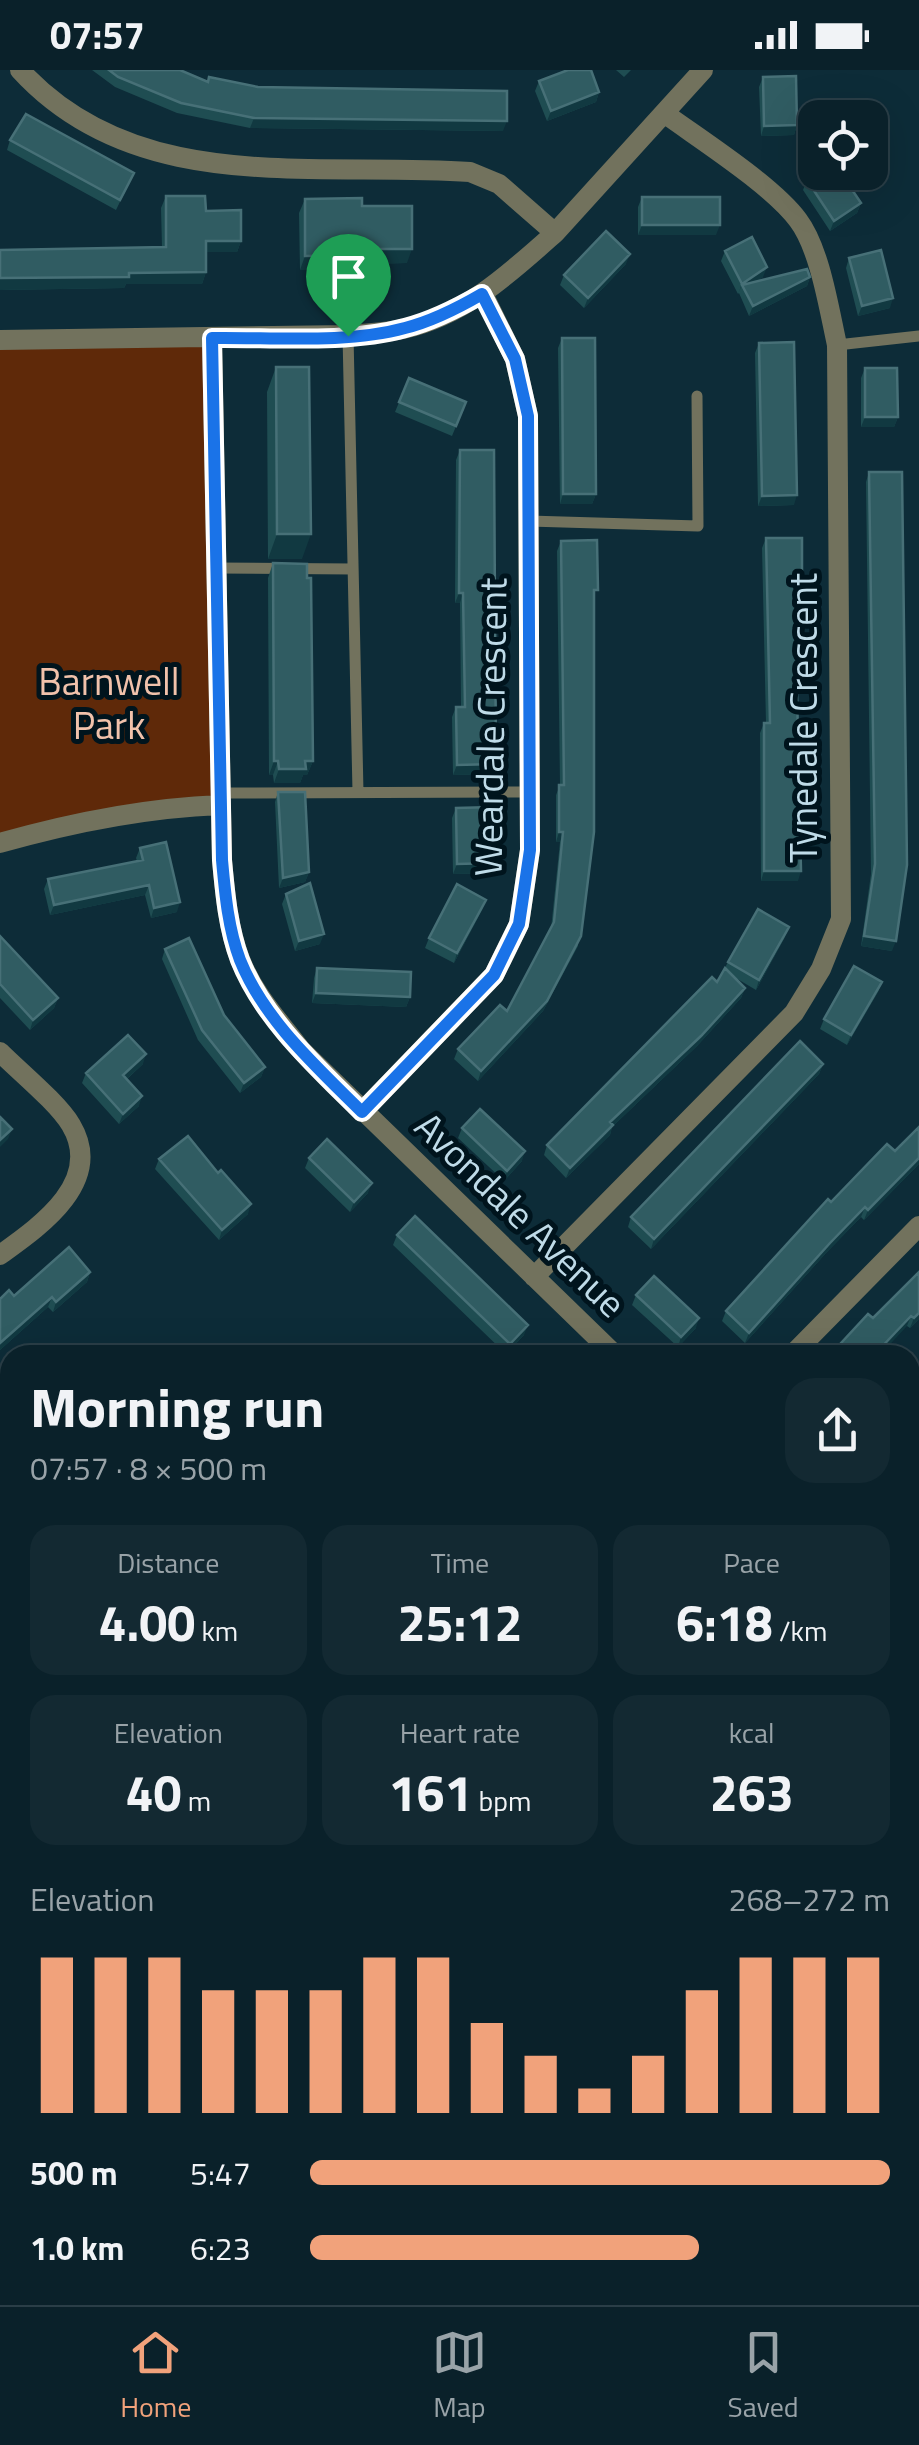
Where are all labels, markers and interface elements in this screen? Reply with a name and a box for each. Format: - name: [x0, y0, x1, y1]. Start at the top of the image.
- text: 07:57: [50, 6, 145, 64]
- map controls: [798, 100, 888, 190]
- button: locate: [798, 100, 888, 190]
- pin: [306, 234, 391, 337]
- icon: arrive: [321, 249, 376, 304]
- street label: Tynedale Crescent: [774, 573, 832, 863]
- street label: Weardale Crescent: [458, 577, 522, 877]
- park label: Barnwell Park: [38, 652, 180, 754]
- street label: Avondale Avenue: [402, 1098, 640, 1331]
- text: Morning run: [30, 1365, 324, 1448]
- button: share: [785, 1378, 890, 1483]
- text: 07:57 · 8 × 500 m: [30, 1444, 267, 1492]
- text: Distance: [117, 1541, 219, 1584]
- text: Time: [431, 1541, 489, 1584]
- text: Pace: [723, 1541, 780, 1584]
- text: 4.00: [98, 1584, 195, 1660]
- text: 25:12: [398, 1584, 522, 1660]
- text: 6:18: [676, 1584, 773, 1660]
- text: km: [195, 1609, 238, 1652]
- text: /km: [773, 1609, 827, 1652]
- text: Elevation: [114, 1711, 223, 1754]
- text: Heart rate: [400, 1711, 520, 1754]
- text: kcal: [729, 1711, 775, 1754]
- text: 40: [126, 1754, 182, 1830]
- text: 161: [388, 1754, 472, 1830]
- text: 263: [710, 1754, 794, 1830]
- text: m: [182, 1779, 211, 1822]
- text: bpm: [472, 1779, 532, 1822]
- text: Elevation: [30, 1875, 154, 1923]
- text: 268–272 m: [728, 1875, 890, 1923]
- text: 500 m: [30, 2149, 118, 2197]
- text: 5:47: [190, 2149, 251, 2197]
- text: 1.0 km: [30, 2224, 124, 2272]
- text: 6:23: [190, 2224, 251, 2272]
- tab: Home: [120, 2325, 191, 2428]
- tab: Map: [432, 2325, 487, 2428]
- tab: Saved: [727, 2325, 799, 2428]

